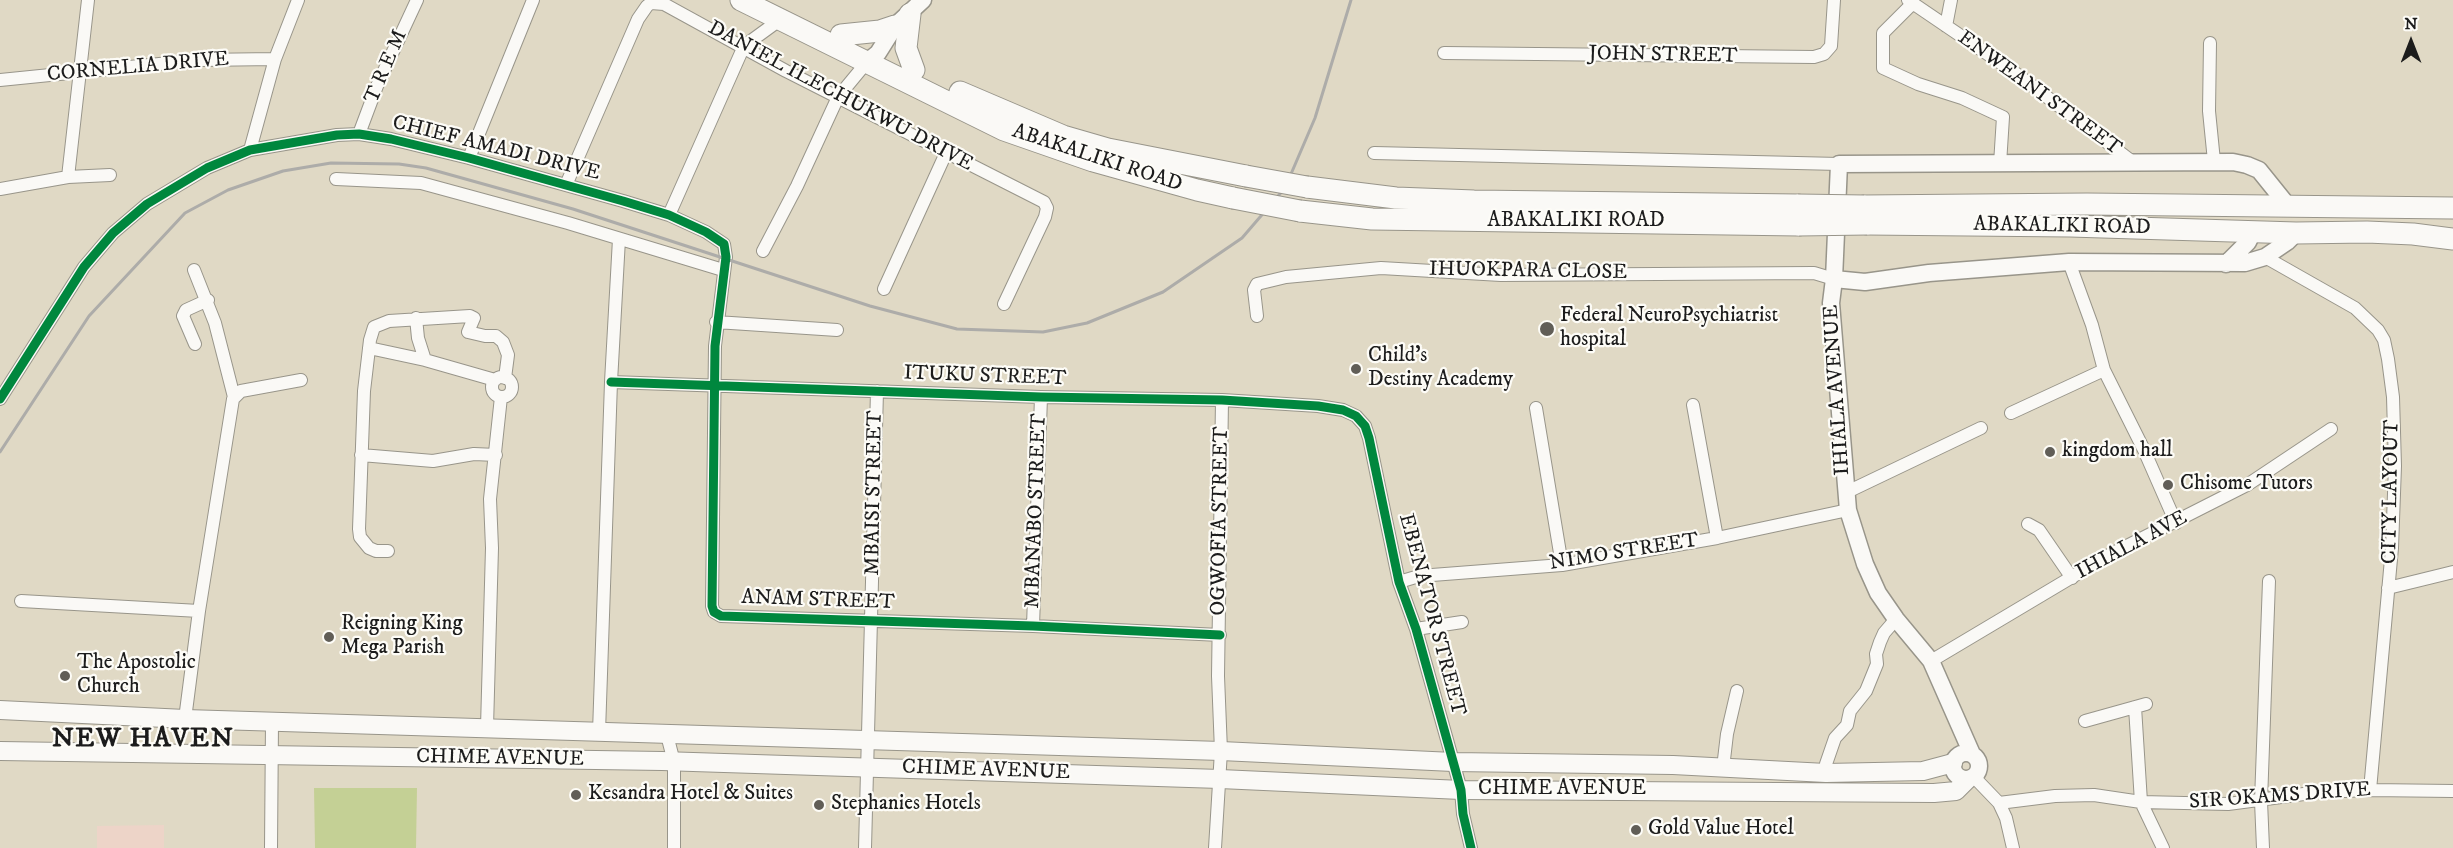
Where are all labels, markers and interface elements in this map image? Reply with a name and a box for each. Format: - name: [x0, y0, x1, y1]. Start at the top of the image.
- north arrow: [2381, 12, 2441, 72]
- text: N: [2404, 14, 2418, 34]
- street label: DANIEL ILECHUKWU DRIVE: [703, 16, 977, 178]
- street label: T R E M: [360, 26, 414, 108]
- street label: ENWEANI STREET: [1952, 26, 2126, 162]
- street label: JOHN STREET: [1588, 42, 1738, 70]
- street label: CORNELIA DRIVE: [46, 47, 230, 89]
- street label: CHIEF AMADI DRIVE: [390, 111, 602, 187]
- street label: ABAKALIKI ROAD: [1009, 120, 1185, 198]
- street label: ABAKALIKI ROAD: [1487, 209, 1665, 235]
- street label: ABAKALIKI ROAD: [1973, 213, 2151, 241]
- street label: IHUOKPARA CLOSE: [1429, 258, 1627, 286]
- place label: Federal NeuroPsychiatrist hospital: [1560, 304, 1778, 354]
- street label: IHIALA AVENUE: [1819, 304, 1857, 476]
- marker: Federal NeuroPsychiatrist hospital: [1538, 320, 1556, 338]
- place label: Child's Destiny Academy: [1368, 344, 1513, 394]
- street label: ITUKU STREET: [903, 362, 1067, 392]
- marker: Child's Destiny Academy: [1349, 362, 1363, 376]
- street label: MBAISI STREET: [861, 410, 889, 576]
- street label: MBANABO STREET: [1021, 413, 1053, 609]
- street label: CITY LAYOUT: [2378, 420, 2406, 564]
- street label: OGWOFIA STREET: [1207, 426, 1235, 616]
- place label: kingdom hall: [2062, 439, 2173, 465]
- marker: kingdom hall: [2043, 445, 2057, 459]
- place label: Chisome Tutors: [2180, 472, 2313, 498]
- marker: Chisome Tutors: [2161, 478, 2175, 492]
- street label: IHIALA AVE: [2072, 506, 2192, 586]
- street label: EBENATOR STREET: [1392, 511, 1470, 719]
- street label: NIMO STREET: [1548, 529, 1700, 577]
- street label: ANAM STREET: [741, 586, 895, 616]
- place label: Reigning King Mega Parish: [341, 612, 463, 662]
- marker: Reigning King Mega Parish: [322, 630, 336, 644]
- place label: The Apostolic Church: [77, 651, 196, 701]
- marker: The Apostolic Church: [58, 669, 72, 683]
- district label: NEW HAVEN: [52, 724, 234, 756]
- street label: CHIME AVENUE: [416, 745, 584, 773]
- street label: CHIME AVENUE: [902, 755, 1070, 787]
- street label: CHIME AVENUE: [1478, 777, 1646, 803]
- street label: SIR OKAMS DRIVE: [2188, 778, 2372, 816]
- place label: Kesandra Hotel & Suites: [588, 782, 793, 808]
- marker: Kesandra Hotel & Suites: [569, 788, 583, 802]
- place label: Stephanies Hotels: [831, 792, 981, 818]
- marker: Stephanies Hotels: [812, 798, 826, 812]
- place label: Gold Value Hotel: [1648, 817, 1794, 843]
- marker: Gold Value Hotel: [1629, 823, 1643, 837]

